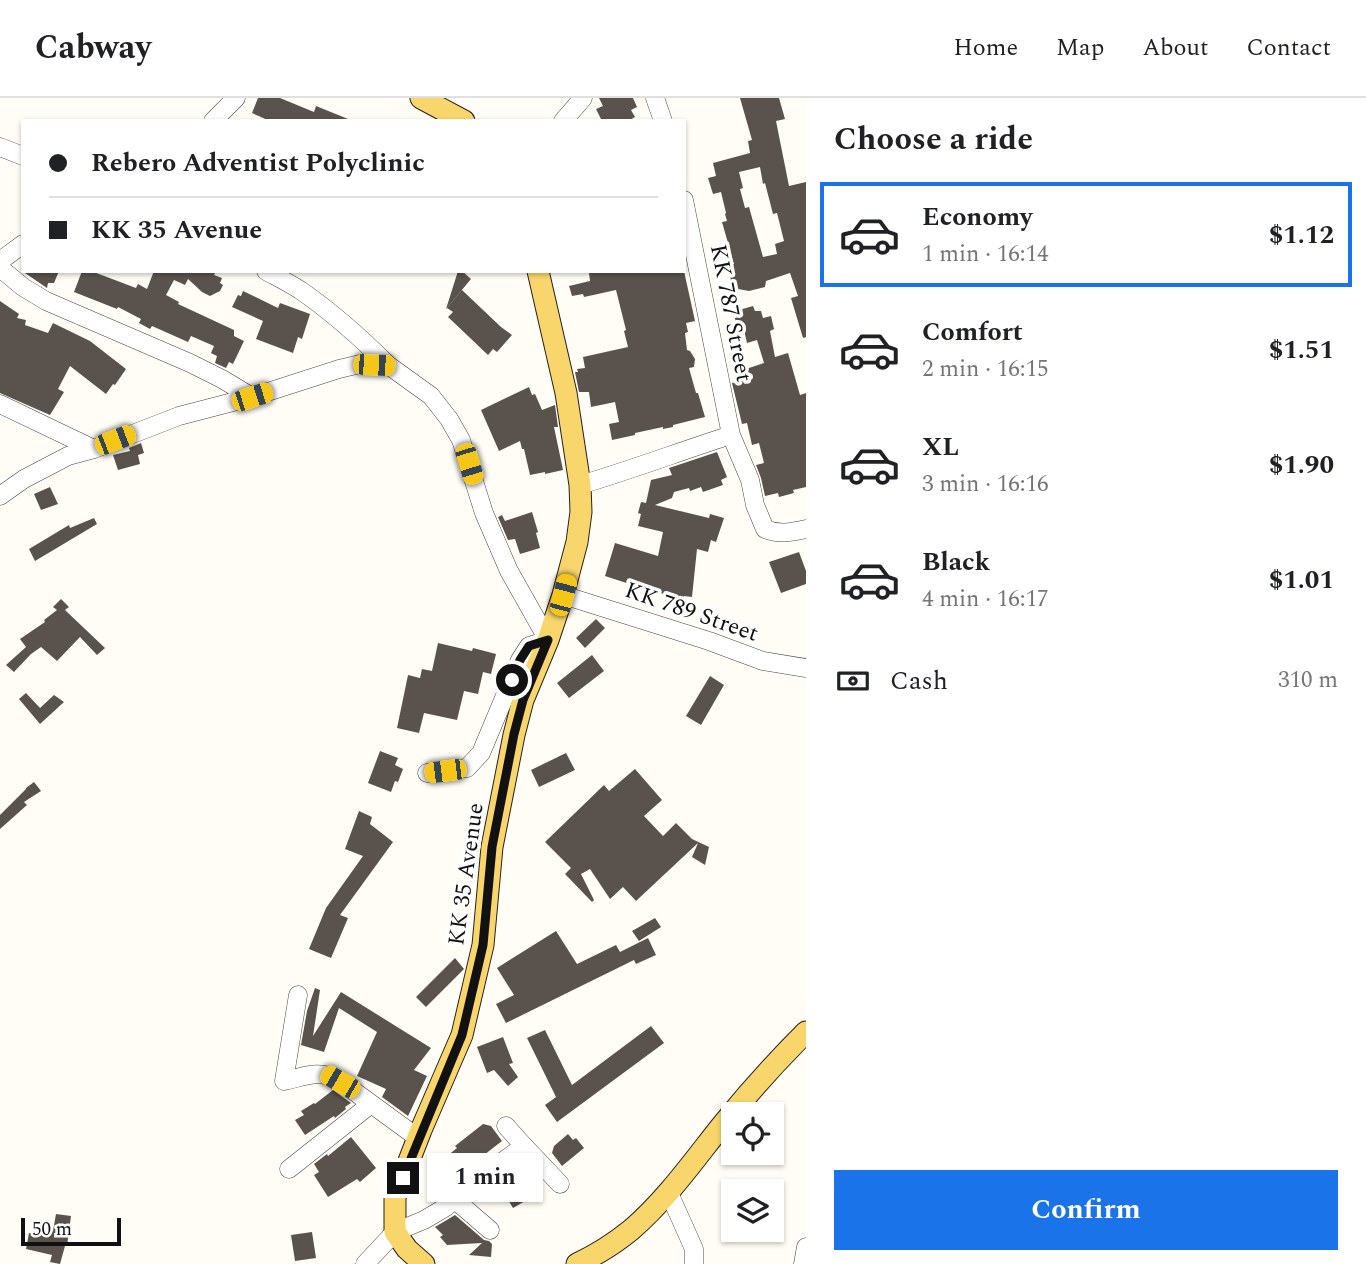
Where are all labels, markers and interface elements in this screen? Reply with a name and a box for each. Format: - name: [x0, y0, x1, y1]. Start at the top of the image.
- text: Cabway: [35, 23, 151, 73]
- text: Home: [953, 30, 1018, 66]
- text: Map: [1056, 30, 1104, 66]
- text: About: [1142, 30, 1208, 66]
- text: Contact: [1246, 30, 1331, 66]
- text: Choose a ride: [834, 115, 1033, 164]
- text: Rebero Adventist Polyclinic: [91, 143, 425, 183]
- text: Economy: [922, 197, 1032, 237]
- icon: car: [838, 203, 901, 266]
- text: KK 35 Avenue: [91, 210, 262, 250]
- text: $1.12: [1269, 215, 1334, 255]
- text: 1 min · 16:14: [922, 237, 1049, 272]
- street label: KK 787 Street: [700, 242, 761, 385]
- text: Comfort: [922, 312, 1023, 352]
- icon: car: [838, 318, 901, 381]
- text: $1.51: [1269, 330, 1334, 370]
- text: 2 min · 16:15: [922, 352, 1049, 387]
- car: [353, 354, 396, 376]
- car: [229, 381, 276, 413]
- car: [92, 423, 139, 457]
- text: XL: [922, 427, 959, 467]
- icon: car: [838, 433, 901, 496]
- car: [453, 441, 486, 487]
- text: $1.90: [1269, 445, 1334, 485]
- text: 3 min · 16:16: [922, 467, 1049, 502]
- text: Black: [922, 542, 990, 582]
- icon: car: [838, 548, 901, 611]
- text: $1.01: [1269, 560, 1334, 600]
- car: [548, 572, 579, 618]
- street label: KK 789 Street: [620, 573, 763, 652]
- text: 4 min · 16:17: [922, 582, 1049, 617]
- text: Cash: [890, 661, 948, 701]
- icon: cash: [834, 662, 872, 700]
- text: 310 m: [1278, 663, 1338, 698]
- route start: [496, 664, 528, 696]
- car: [423, 758, 468, 784]
- street label: KK 35 Avenue: [439, 801, 494, 948]
- car: [317, 1062, 364, 1102]
- map controls: [721, 1102, 784, 1242]
- button: locate: [721, 1102, 784, 1165]
- callout: 1 min: [428, 1154, 543, 1202]
- text: 1 min: [454, 1160, 516, 1195]
- route end: [387, 1162, 419, 1194]
- button: Confirm: [834, 1170, 1338, 1250]
- button: layers: [721, 1179, 784, 1242]
- scale bar: [21, 1215, 121, 1247]
- text: 50 m: [32, 1215, 72, 1244]

